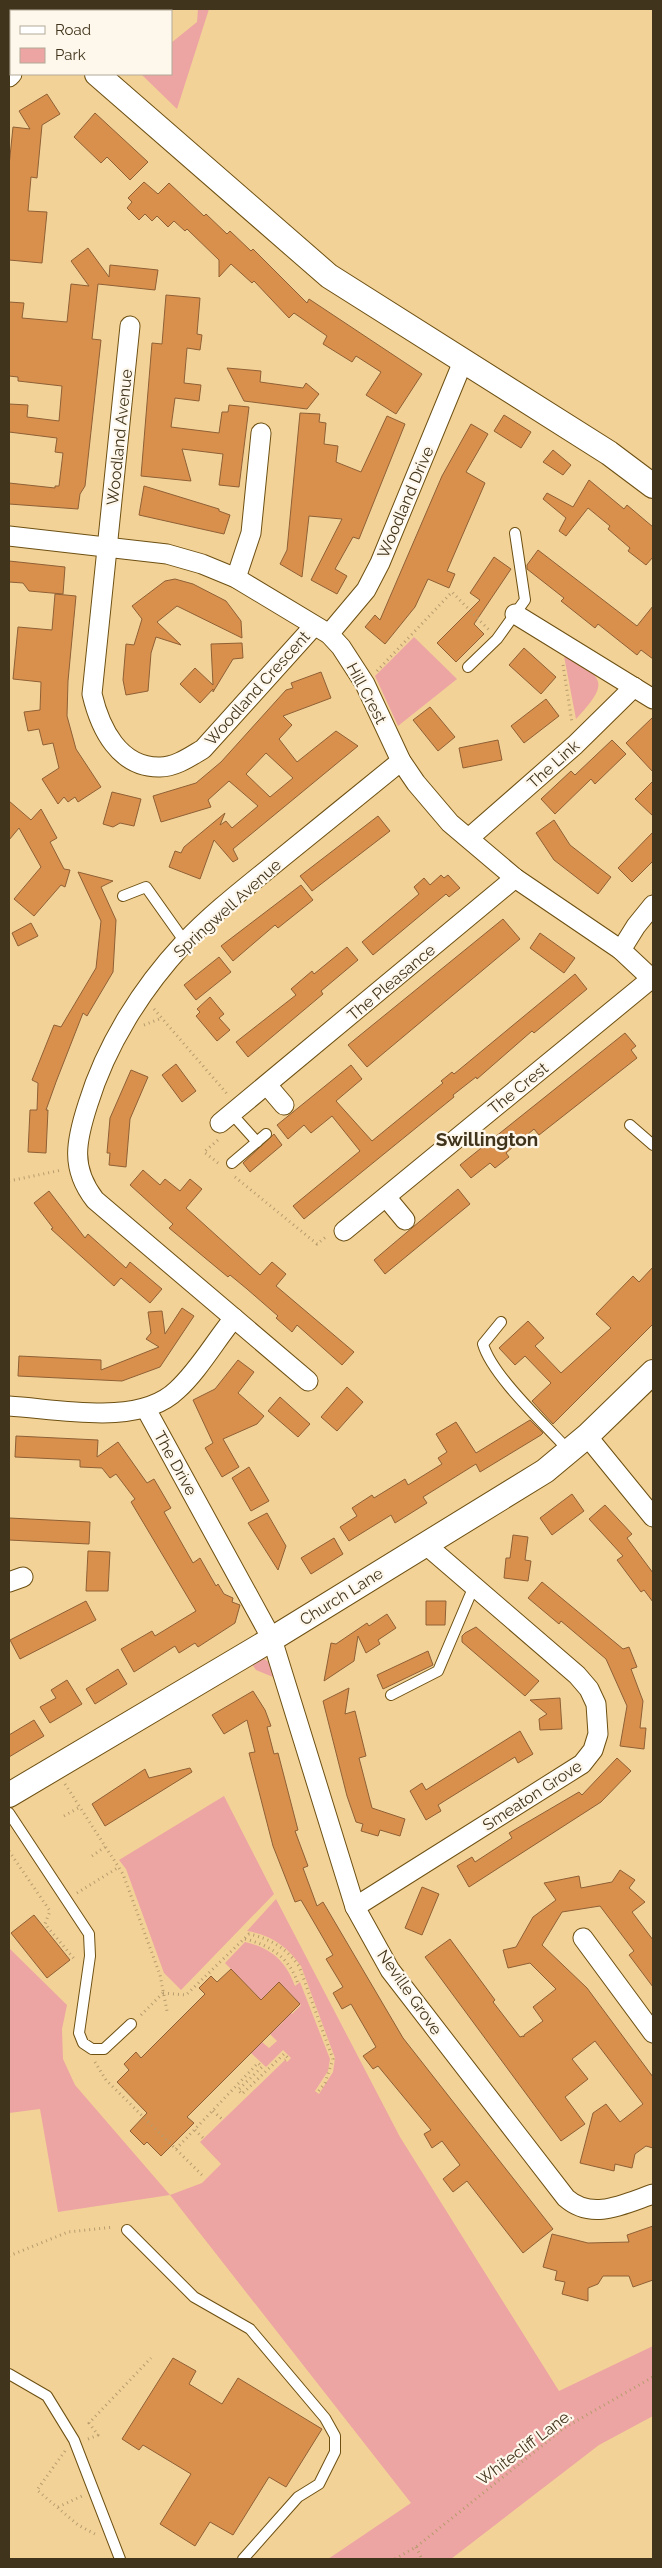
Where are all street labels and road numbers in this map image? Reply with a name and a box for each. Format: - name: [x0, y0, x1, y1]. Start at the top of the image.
- street label: Woodland Avenue: [103, 368, 136, 506]
- street label: Woodland Drive: [373, 444, 438, 561]
- street label: Woodland Crescent: [201, 627, 314, 749]
- street label: Hill Crest: [343, 659, 391, 728]
- street label: The Link: [523, 736, 584, 793]
- street label: Springwell Avenue: [170, 855, 285, 962]
- street label: The Pleasance: [344, 940, 439, 1025]
- street label: The Crest: [485, 1058, 553, 1118]
- street label: The Drive: [150, 1428, 201, 1499]
- street label: Church Lane: [296, 1563, 386, 1629]
- street label: Smeaton Grove: [479, 1756, 585, 1835]
- street label: Neville Grove: [373, 1946, 446, 2038]
- street label: Whitecliff Lane.: [473, 2406, 575, 2489]

